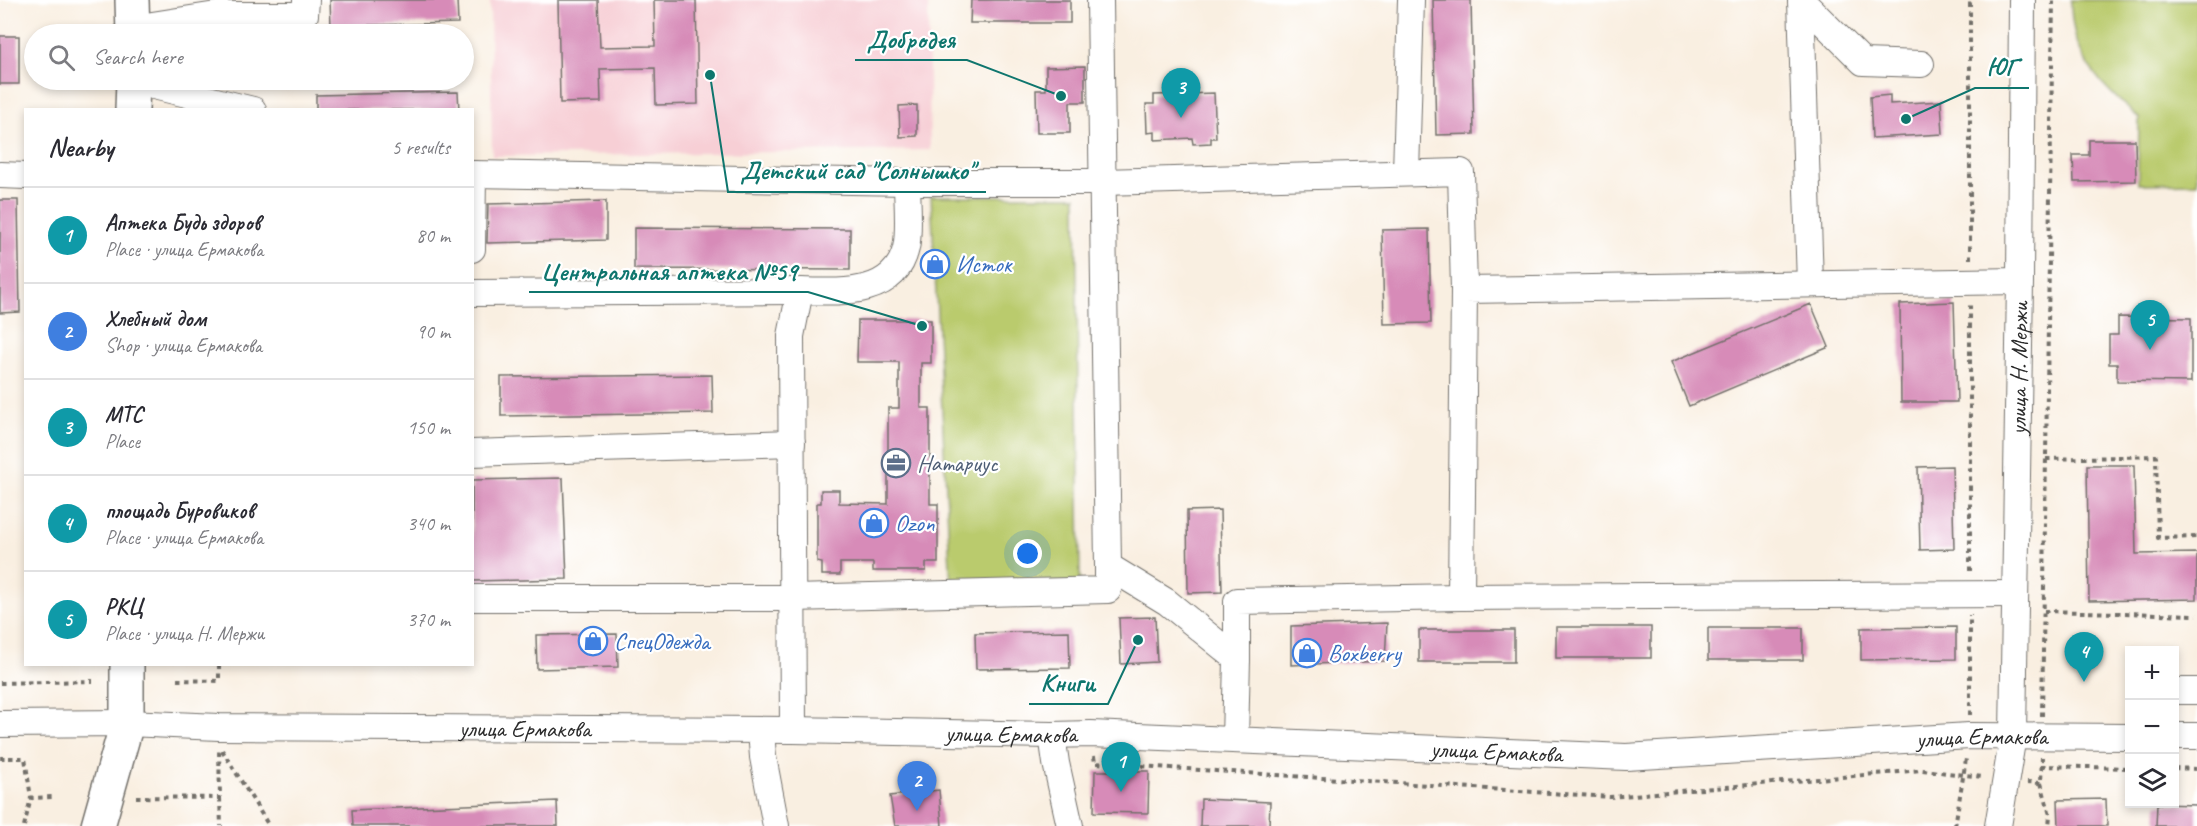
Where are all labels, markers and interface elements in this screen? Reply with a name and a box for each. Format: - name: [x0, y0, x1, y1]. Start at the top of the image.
- callout: Добродея: [855, 16, 967, 60]
- text: Добродея: [867, 23, 957, 56]
- search box: [24, 24, 474, 90]
- icon: search: [45, 41, 78, 74]
- text: Search here: [93, 43, 183, 71]
- callout: ЮГ: [1975, 44, 2029, 88]
- text: ЮГ: [1987, 50, 2023, 83]
- pin: 3: [1162, 68, 1200, 118]
- text: Nearby: [48, 131, 113, 164]
- text: 5 results: [391, 135, 450, 160]
- callout: Детский сад "Солнышко": [728, 148, 986, 192]
- text: Детский сад "Солнышко": [740, 154, 980, 187]
- text: Аптека Будь здоров: [105, 209, 260, 237]
- text: 1: [63, 223, 72, 248]
- text: 80 m: [416, 223, 450, 248]
- text: Place · улица Ермакова: [105, 237, 263, 262]
- callout: Центральная аптека №59: [529, 248, 808, 292]
- shop icon: Исток: [919, 248, 951, 280]
- place label: Исток: [956, 249, 1014, 279]
- text: Центральная аптека №59: [541, 255, 800, 288]
- street label: улица Н. Мержи: [2003, 300, 2035, 437]
- pin: 5: [2130, 300, 2170, 350]
- text: Хлебный дом: [105, 305, 206, 333]
- text: 2: [63, 319, 72, 344]
- text: 90 m: [416, 319, 450, 344]
- text: Shop · улица Ермакова: [105, 333, 262, 358]
- text: МТС: [105, 401, 143, 429]
- text: 3: [63, 415, 72, 440]
- text: 150 m: [407, 415, 450, 440]
- text: Place: [105, 429, 140, 454]
- office icon: Натариус: [880, 447, 912, 479]
- place label: Натариус: [917, 448, 999, 478]
- text: площадь Буровиков: [105, 497, 254, 525]
- shop icon: Ozon: [858, 507, 890, 539]
- place label: Ozon: [895, 508, 935, 538]
- text: 4: [63, 511, 72, 536]
- text: 340 m: [407, 511, 450, 536]
- text: Place · улица Ермакова: [105, 525, 263, 550]
- your location: [1013, 539, 1042, 568]
- text: РКЦ: [105, 593, 143, 621]
- text: 5: [63, 607, 72, 632]
- text: 370 m: [407, 607, 450, 632]
- text: Place · улица Н. Мержи: [105, 621, 264, 646]
- shop icon: СпецОдежда: [577, 625, 609, 657]
- place label: СпецОдежда: [614, 626, 712, 656]
- pin: 4: [2064, 632, 2104, 682]
- shop icon: Boxberry: [1291, 637, 1323, 669]
- place label: Boxberry: [1328, 638, 1403, 668]
- map controls: [2125, 646, 2179, 808]
- button: +: [2125, 646, 2179, 700]
- callout: Книги: [1029, 660, 1108, 704]
- text: Книги: [1040, 666, 1097, 699]
- button: −: [2125, 700, 2179, 754]
- street label: улица Ермакова: [457, 713, 593, 744]
- street label: улица Ермакова: [943, 718, 1079, 750]
- street label: улица Ермакова: [1913, 721, 2050, 754]
- street label: улица Ермакова: [1428, 734, 1565, 769]
- pin: 1: [1102, 742, 1140, 792]
- button: layers: [2125, 754, 2179, 808]
- pin: 2: [898, 762, 936, 811]

